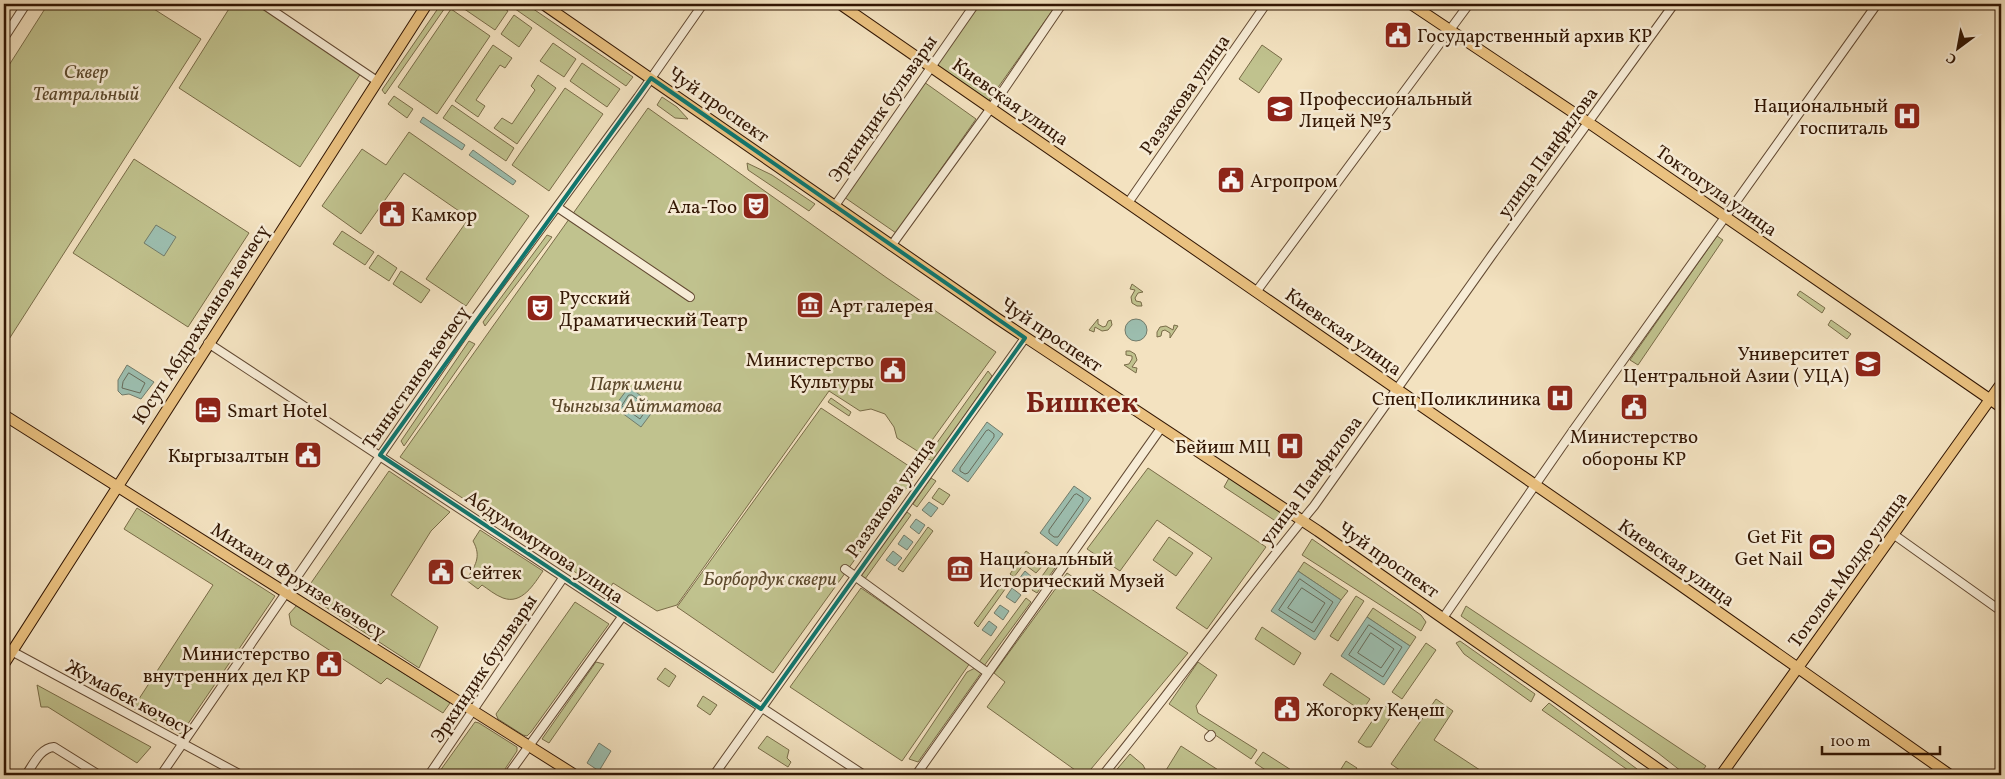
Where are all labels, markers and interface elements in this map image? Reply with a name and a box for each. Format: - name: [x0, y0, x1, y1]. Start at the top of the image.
- public building icon: Государственный архив КР: [1383, 20, 1413, 50]
- north arrow: [1932, 22, 1982, 72]
- place label: Государственный архив КР: [1417, 24, 1652, 50]
- street label: Эркиндик бульвары: [823, 30, 944, 188]
- street label: Раззакова улица: [1134, 30, 1237, 161]
- text: С: [1943, 47, 1961, 68]
- street label: Киевская улица: [946, 53, 1074, 153]
- park label: Сквер Театральный: [33, 60, 140, 108]
- street label: Чуй проспект: [662, 61, 774, 151]
- street label: улица Панфилова: [1492, 82, 1605, 224]
- place label: Профессиональный Лицей №3: [1299, 87, 1472, 135]
- school or university icon: Профессиональный Лицей №3: [1265, 94, 1295, 124]
- place label: Национальный госпиталь: [1754, 94, 1888, 142]
- hospital icon: Национальный госпиталь: [1892, 101, 1922, 131]
- street label: Токтогула улица: [1650, 140, 1782, 243]
- public building icon: Агропром: [1216, 165, 1246, 195]
- place label: Агропром: [1250, 169, 1337, 195]
- theatre icon: Ала-Тоо: [741, 191, 771, 221]
- place label: Ала-Тоо: [667, 195, 737, 221]
- public building icon: Камкор: [377, 199, 407, 229]
- place label: Камкор: [411, 203, 477, 229]
- street label: Юсуп Абдрахманов көчөсү: [127, 220, 276, 430]
- street label: Киевская улица: [1279, 283, 1407, 383]
- place label: Русский Драматический Театр: [559, 286, 748, 334]
- museum icon: Арт галерея: [795, 290, 825, 320]
- street label: Чуй проспект: [994, 292, 1108, 380]
- theatre icon: Русский Драматический Театр: [525, 293, 555, 323]
- place label: Арт галерея: [829, 294, 934, 320]
- street label: Тыныстанов көчөсү: [357, 301, 476, 455]
- place label: Университет Центральной Азии ( УЦА): [1623, 342, 1849, 390]
- place label: Министерство Культуры: [746, 348, 874, 396]
- school or university icon: Университет Центральной Азии ( УЦА): [1853, 349, 1883, 379]
- public building icon: Министерство Культуры: [878, 355, 908, 385]
- park label: Парк имени Чынгыза Айтматова: [550, 372, 722, 420]
- hospital icon: Спец Поликлиника: [1545, 383, 1575, 413]
- district label: Бишкек: [1026, 384, 1138, 425]
- place label: Спец Поликлиника: [1372, 387, 1541, 413]
- public building icon: Министерство обороны КР: [1619, 392, 1649, 422]
- hotel icon: Smart Hotel: [193, 395, 223, 425]
- place label: Smart Hotel: [227, 399, 328, 425]
- street label: улица Панфилова: [1254, 411, 1369, 551]
- place label: Министерство обороны КР: [1570, 425, 1698, 473]
- hospital icon: Бейиш МЦ: [1275, 431, 1305, 461]
- street label: Раззакова улица: [840, 433, 943, 564]
- place label: Бейиш МЦ: [1175, 435, 1271, 461]
- public building icon: Кыргызалтын: [293, 440, 323, 470]
- place label: Кыргызалтын: [168, 444, 289, 470]
- street label: Абдумомунова улица: [459, 485, 628, 611]
- street label: Тоголок Молдо улица: [1783, 487, 1914, 654]
- street label: Киевская улица: [1612, 514, 1740, 614]
- street label: Чуй проспект: [1332, 516, 1444, 606]
- street label: Михаил Фрунзе көчөсү: [205, 517, 390, 646]
- place label: Get Fit Get Nail: [1735, 525, 1803, 573]
- sports icon: Get Fit Get Nail: [1807, 532, 1837, 562]
- place label: Национальный Исторический Музей: [979, 547, 1165, 595]
- museum icon: Национальный Исторический Музей: [945, 554, 975, 584]
- public building icon: Сейтек: [426, 557, 456, 587]
- place label: Сейтек: [460, 561, 522, 587]
- park label: Борбордук сквери: [703, 567, 837, 593]
- street label: Эркиндик бульвары: [425, 590, 544, 749]
- place label: Министерство внутренних дел КР: [143, 642, 310, 690]
- public building icon: Министерство внутренних дел КР: [314, 649, 344, 679]
- street label: Жумабек көчөсү: [61, 654, 198, 743]
- public building icon: Жогорку Кеңеш: [1272, 694, 1302, 724]
- place label: Жогорку Кеңеш: [1306, 698, 1445, 724]
- scale bar: [1822, 724, 1940, 756]
- text: 100 m: [1830, 732, 1870, 753]

